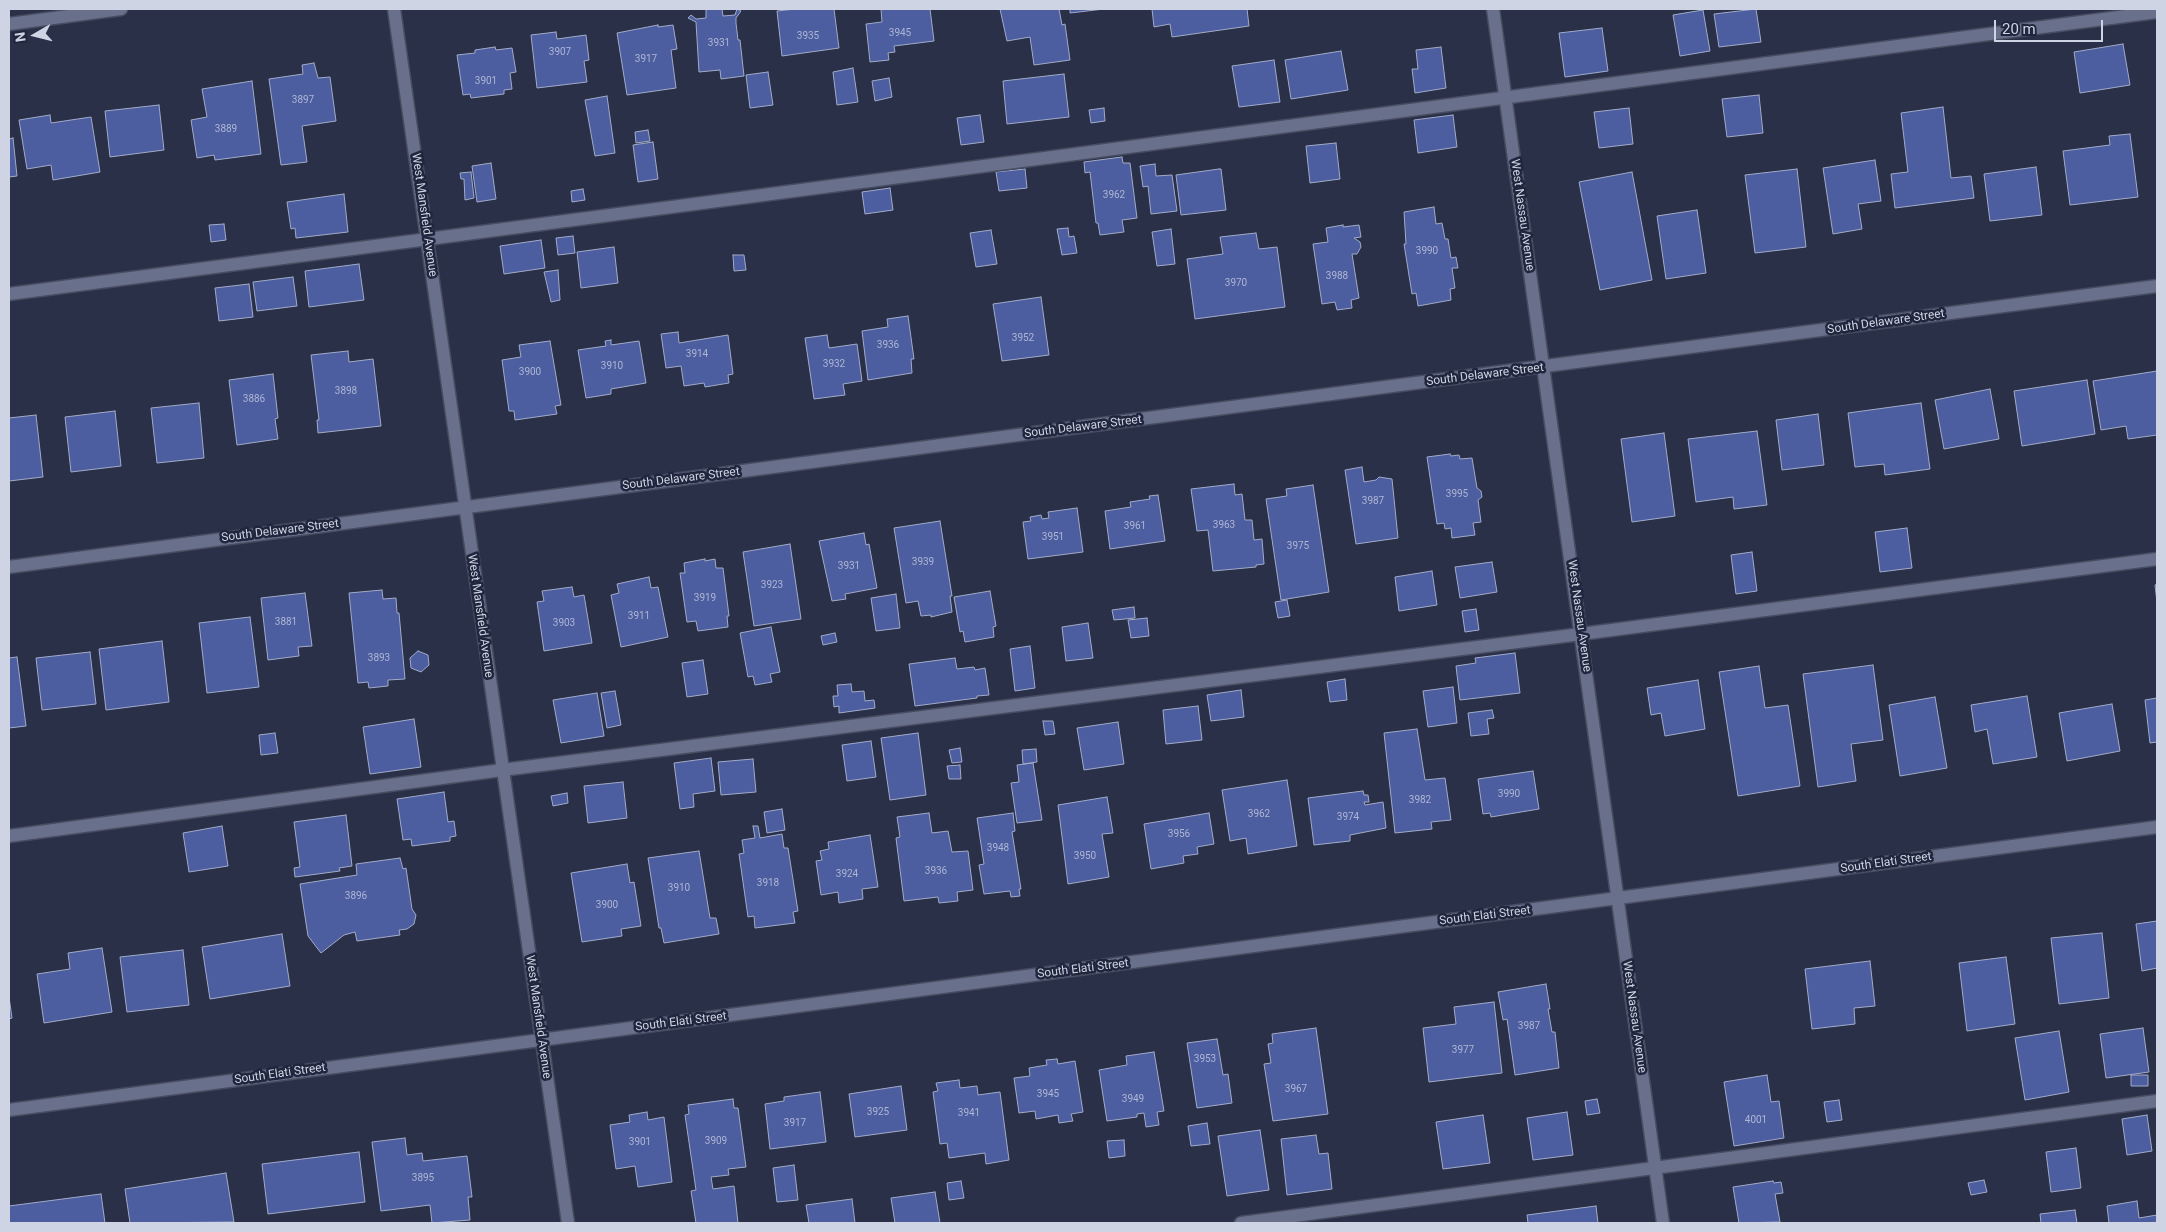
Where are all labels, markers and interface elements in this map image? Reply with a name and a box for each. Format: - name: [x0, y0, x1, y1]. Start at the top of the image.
- north arrow: [10, 10, 60, 60]
- scale bar: [1996, 10, 2105, 42]
- text: 20 m: [2002, 20, 2036, 38]
- house number: 3945: [889, 27, 911, 39]
- house number: 3935: [797, 30, 819, 42]
- text: N: [12, 31, 29, 43]
- house number: 3931: [708, 37, 730, 49]
- house number: 3907: [549, 46, 571, 58]
- house number: 3917: [635, 53, 657, 65]
- house number: 3901: [475, 75, 497, 87]
- house number: 3897: [292, 94, 314, 106]
- house number: 3889: [215, 123, 237, 135]
- street label: West Mansfield Avenue: [408, 152, 440, 278]
- street label: West Nassau Avenue: [1507, 158, 1537, 272]
- house number: 3962: [1103, 189, 1125, 201]
- house number: 3990: [1416, 245, 1438, 257]
- house number: 3988: [1326, 270, 1348, 282]
- house number: 3970: [1225, 277, 1247, 289]
- street label: South Delaware Street: [1826, 307, 1946, 337]
- house number: 3952: [1012, 332, 1034, 344]
- house number: 3936: [877, 339, 899, 351]
- house number: 3914: [686, 348, 708, 360]
- house number: 3932: [823, 358, 845, 370]
- house number: 3910: [601, 360, 623, 372]
- street label: South Delaware Street: [1425, 361, 1545, 389]
- house number: 3900: [519, 366, 541, 378]
- house number: 3898: [335, 385, 357, 397]
- house number: 3886: [243, 393, 265, 405]
- street label: South Delaware Street: [1023, 413, 1143, 441]
- street label: South Delaware Street: [621, 465, 741, 493]
- house number: 3995: [1446, 488, 1468, 500]
- house number: 3987: [1362, 495, 1384, 507]
- street label: South Delaware Street: [220, 517, 340, 545]
- house number: 3963: [1213, 519, 1235, 531]
- house number: 3961: [1124, 520, 1146, 532]
- house number: 3951: [1042, 531, 1064, 543]
- house number: 3975: [1287, 540, 1309, 552]
- street label: West Mansfield Avenue: [464, 553, 496, 679]
- house number: 3939: [912, 556, 934, 568]
- street label: West Nassau Avenue: [1564, 559, 1594, 673]
- house number: 3931: [838, 560, 860, 572]
- house number: 3923: [761, 579, 783, 591]
- house number: 3919: [694, 592, 716, 604]
- house number: 3911: [628, 610, 650, 622]
- house number: 3881: [275, 616, 297, 628]
- house number: 3903: [553, 617, 575, 629]
- house number: 3893: [368, 652, 390, 664]
- house number: 3990: [1498, 788, 1520, 800]
- house number: 3982: [1409, 794, 1431, 806]
- house number: 3962: [1248, 808, 1270, 820]
- house number: 3974: [1337, 811, 1359, 823]
- house number: 3956: [1168, 828, 1190, 840]
- house number: 3948: [987, 842, 1009, 854]
- street label: South Elati Street: [1840, 849, 1932, 877]
- house number: 3950: [1074, 850, 1096, 862]
- house number: 3936: [925, 865, 947, 877]
- house number: 3924: [836, 868, 858, 880]
- house number: 3918: [757, 877, 779, 889]
- house number: 3910: [668, 882, 690, 894]
- house number: 3896: [345, 890, 367, 902]
- house number: 3900: [596, 899, 618, 911]
- street label: South Elati Street: [1439, 903, 1531, 929]
- street label: West Mansfield Avenue: [522, 954, 554, 1080]
- street label: South Elati Street: [1037, 956, 1129, 982]
- street label: West Nassau Avenue: [1619, 960, 1649, 1074]
- street label: South Elati Street: [635, 1009, 727, 1035]
- house number: 3987: [1518, 1020, 1540, 1032]
- house number: 3977: [1452, 1044, 1474, 1056]
- house number: 3953: [1194, 1053, 1216, 1065]
- street label: South Elati Street: [234, 1060, 326, 1088]
- house number: 3967: [1285, 1083, 1307, 1095]
- house number: 3945: [1037, 1088, 1059, 1100]
- house number: 3949: [1122, 1093, 1144, 1105]
- house number: 3925: [867, 1106, 889, 1118]
- house number: 3941: [958, 1107, 980, 1119]
- house number: 4001: [1745, 1114, 1767, 1126]
- house number: 3917: [784, 1117, 806, 1129]
- house number: 3909: [705, 1135, 727, 1147]
- house number: 3901: [629, 1136, 651, 1148]
- house number: 3895: [412, 1172, 434, 1184]

